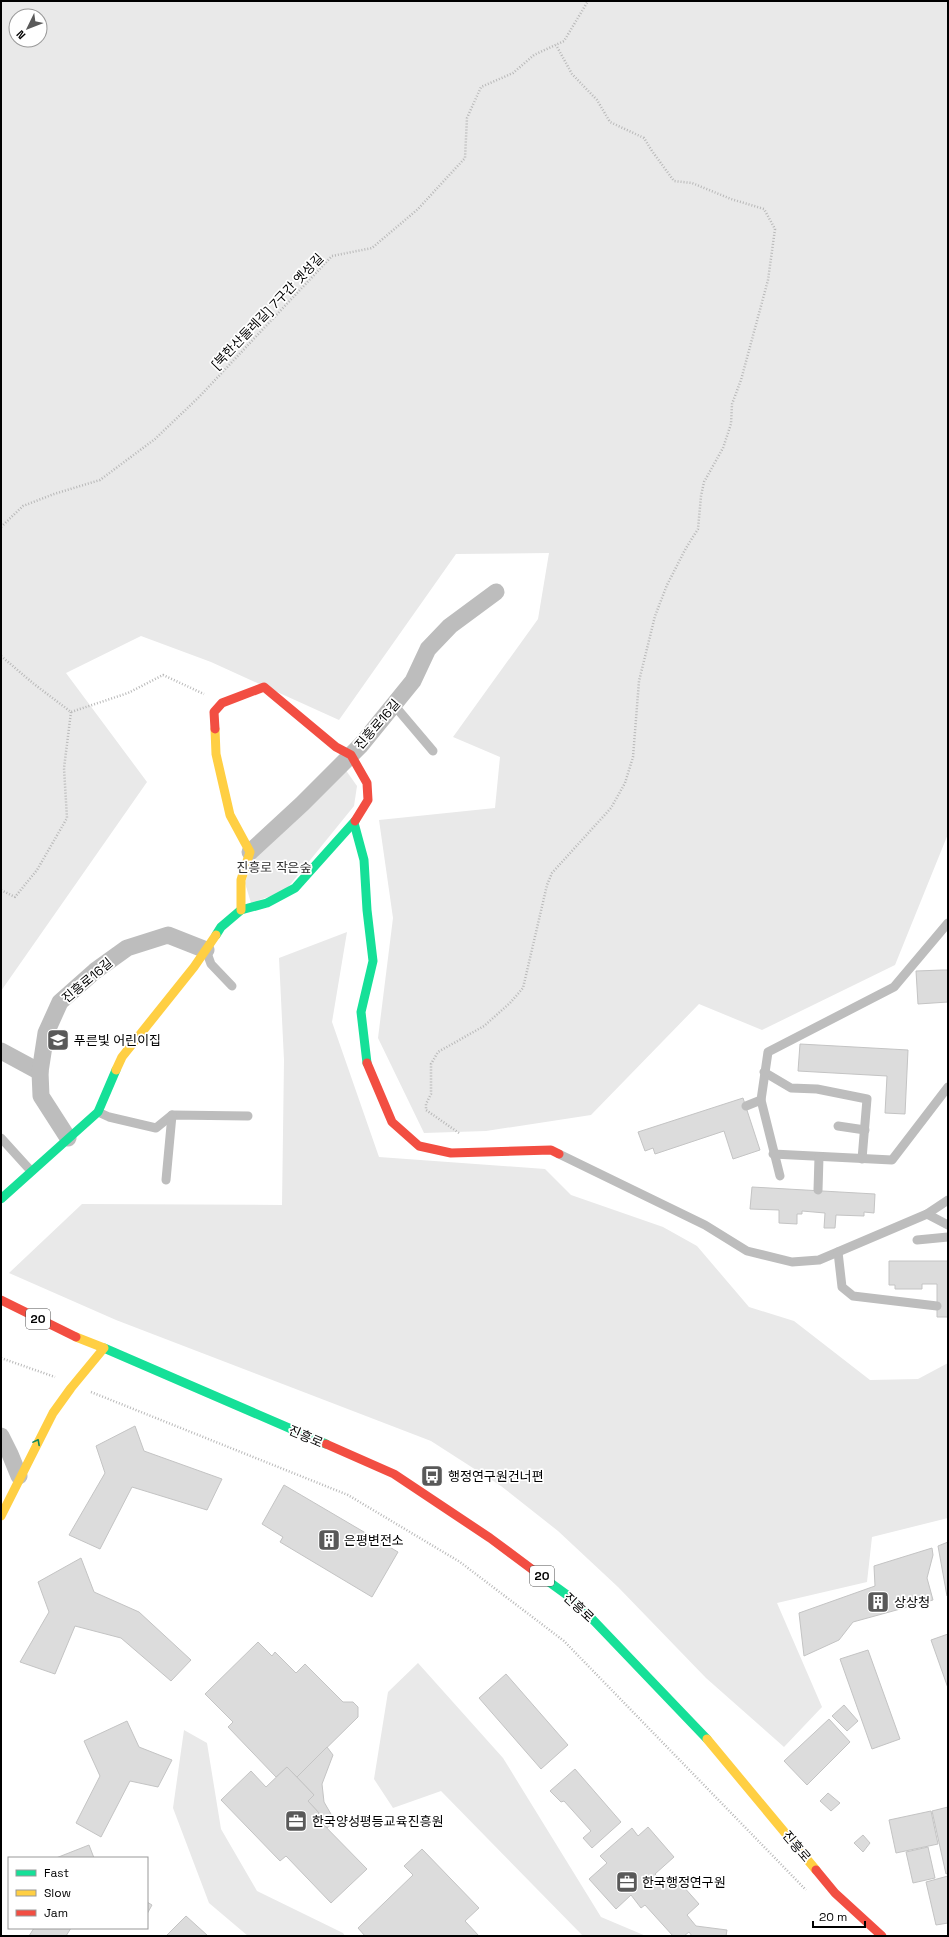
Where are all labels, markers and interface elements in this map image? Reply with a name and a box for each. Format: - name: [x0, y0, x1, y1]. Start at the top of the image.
- north arrow: [8, 8, 48, 48]
- text: N: [13, 27, 28, 42]
- street label: [북한산둘레길] 7구간 옛성길: [208, 250, 327, 373]
- street label: 진흥로16길: [351, 696, 404, 753]
- park label: 진흥로 작은숲: [236, 859, 312, 876]
- street label: 진흥로16길: [58, 954, 116, 1007]
- school or university icon: 푸른빛 어린이집: [45, 1027, 71, 1053]
- place label: 푸른빛 어린이집: [74, 1032, 161, 1049]
- road number: 20: [26, 1309, 50, 1329]
- street label: 진흥로: [286, 1422, 326, 1451]
- one-way arrow: [33, 1439, 40, 1446]
- bus stop icon: 행정연구원건너편: [419, 1463, 445, 1489]
- place label: 행정연구원건너편: [448, 1468, 544, 1485]
- building icon: 은평변전소: [316, 1527, 342, 1553]
- place label: 은평변전소: [344, 1532, 404, 1549]
- road number: 20: [530, 1566, 554, 1586]
- street label: 진흥로: [560, 1589, 598, 1626]
- building icon: 상상청: [865, 1589, 891, 1615]
- place label: 상상청: [894, 1594, 930, 1611]
- office icon: 한국양성평등교육진흥원: [283, 1808, 309, 1834]
- place label: 한국양성평등교육진흥원: [312, 1813, 444, 1830]
- street label: 진흥로: [779, 1827, 815, 1866]
- legend: [8, 1857, 148, 1929]
- text: Fast: [44, 1865, 69, 1881]
- office icon: 한국행정연구원: [614, 1869, 640, 1895]
- place label: 한국행정연구원: [642, 1874, 726, 1891]
- text: Slow: [44, 1885, 71, 1901]
- scale bar: [813, 1903, 865, 1929]
- text: Jam: [44, 1905, 68, 1921]
- text: 20 m: [819, 1909, 847, 1925]

